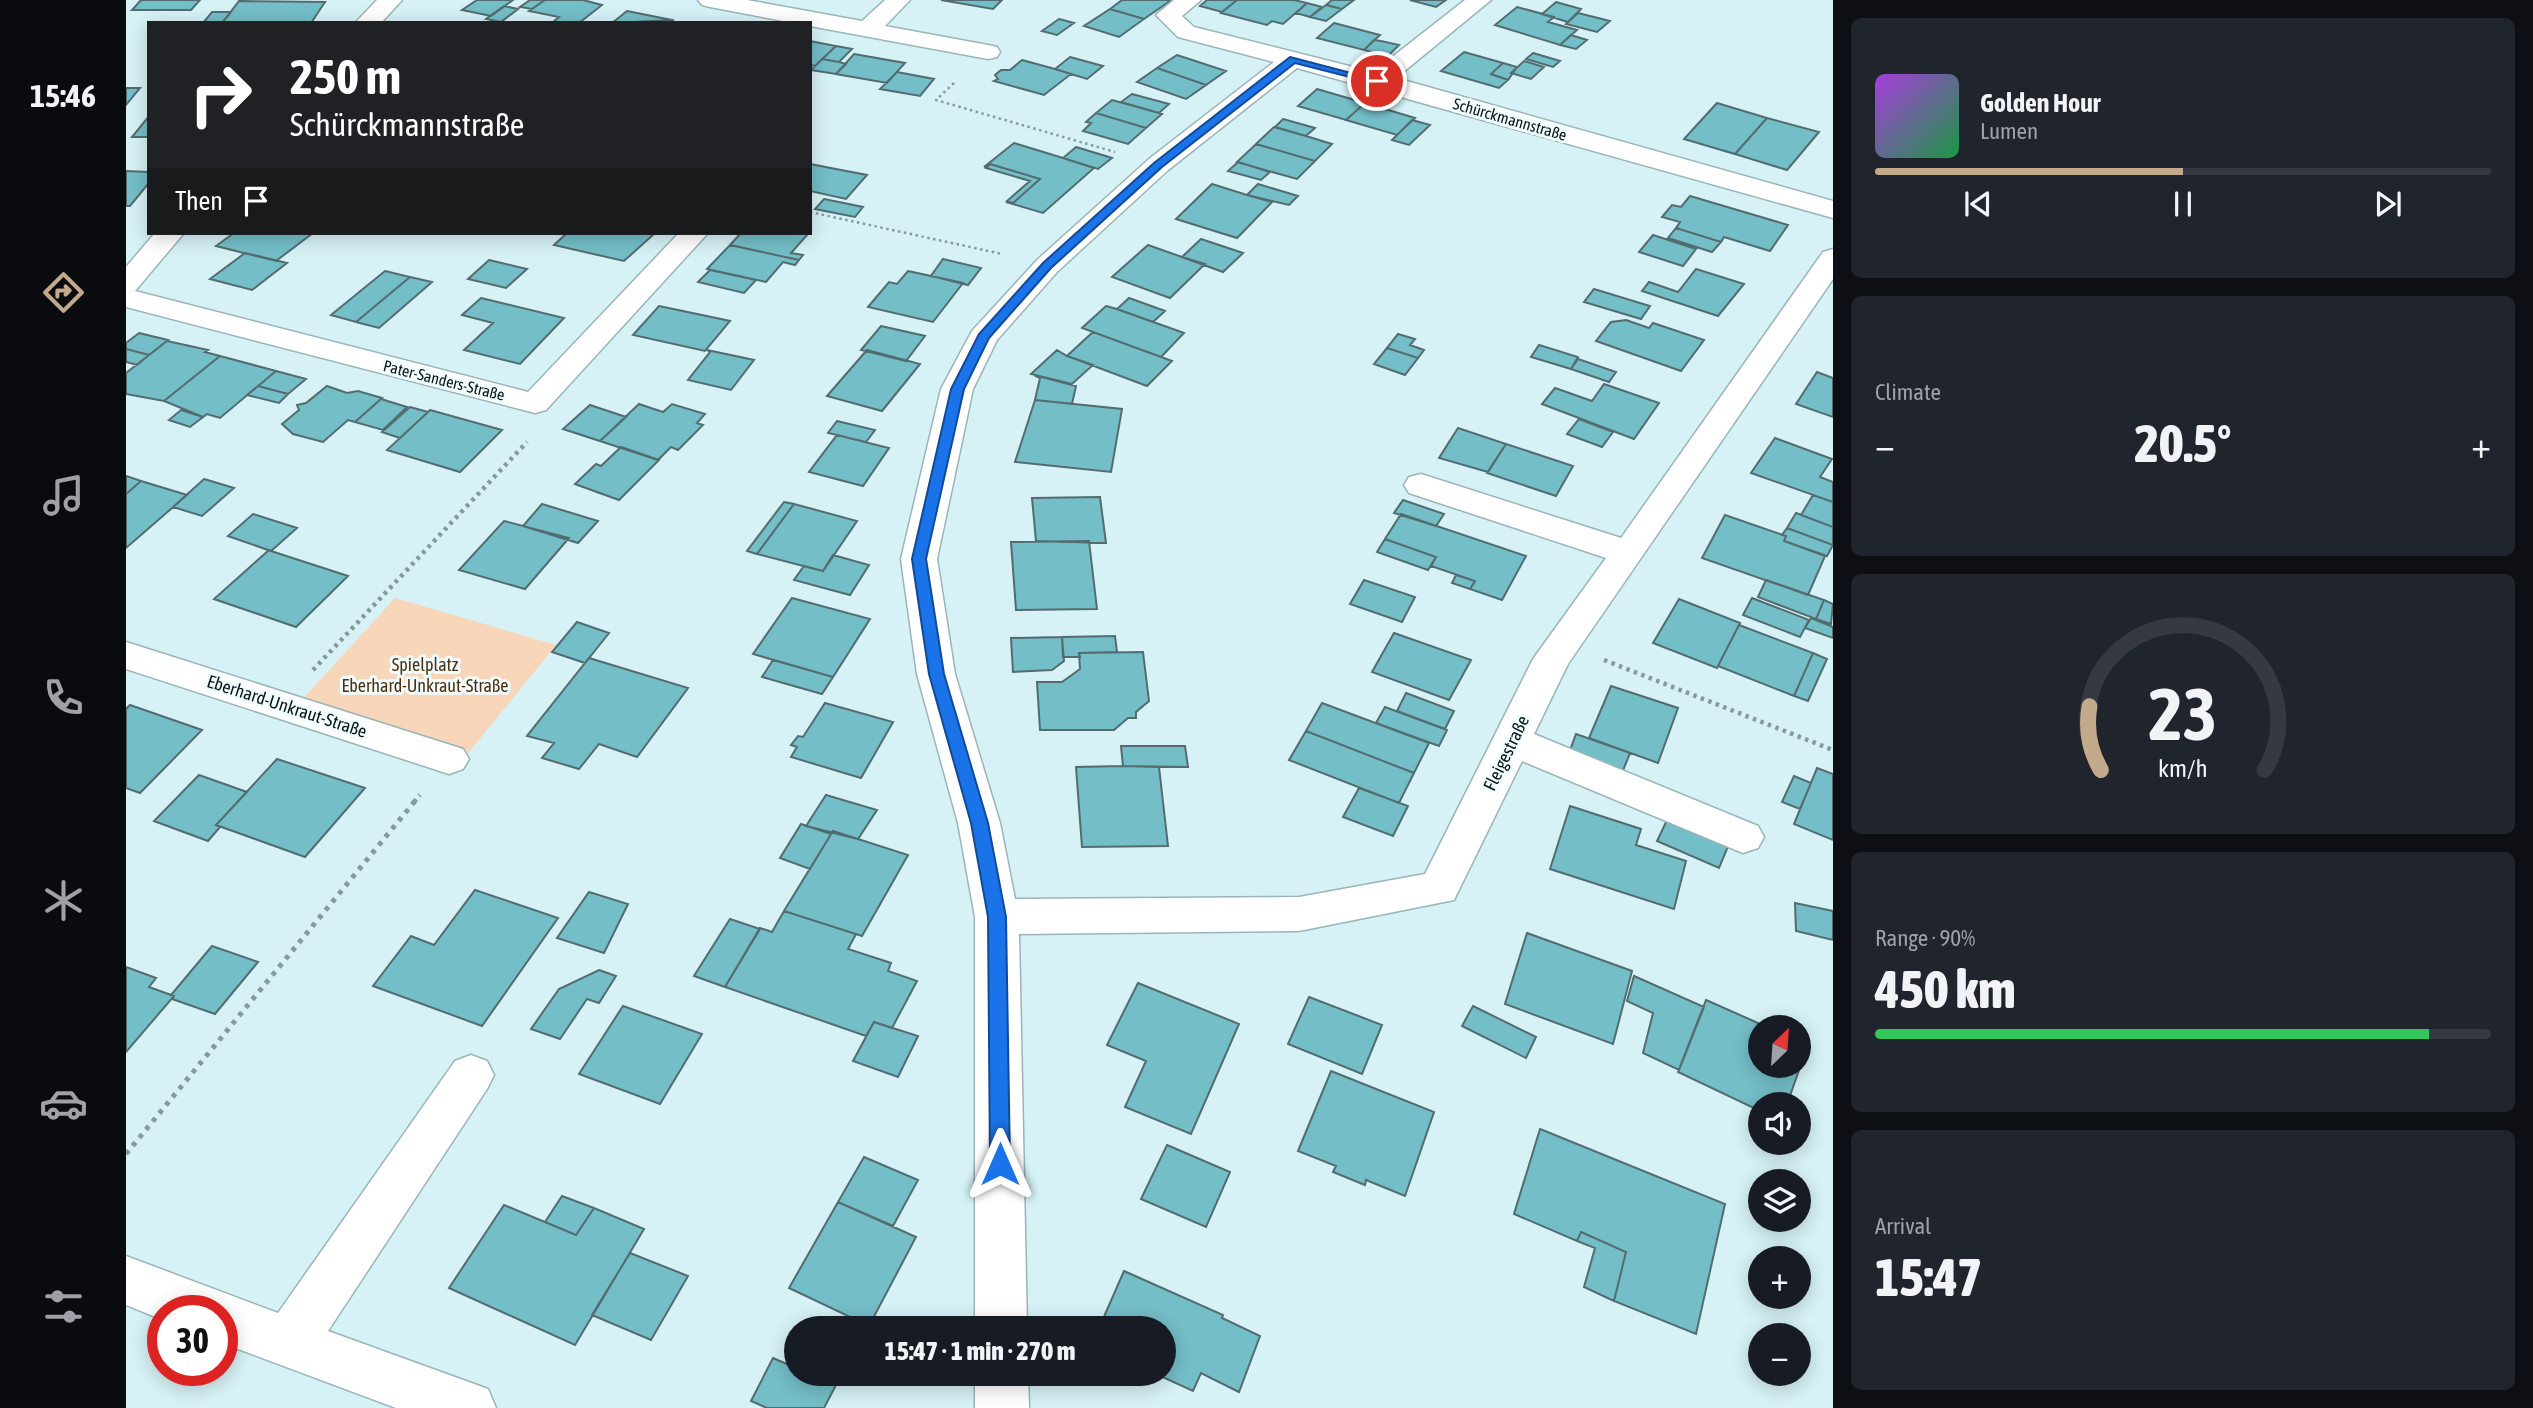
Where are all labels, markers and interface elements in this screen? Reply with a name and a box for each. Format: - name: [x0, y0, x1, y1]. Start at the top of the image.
- text: 250 m: [290, 48, 401, 104]
- icon: right: [175, 49, 266, 140]
- pin: [1347, 51, 1407, 111]
- icon: arrive: [1358, 62, 1396, 100]
- text: 15:46: [30, 77, 96, 114]
- text: Golden Hour: [1980, 88, 2100, 118]
- street label: Schürckmannstraße: [1451, 94, 1569, 144]
- text: Schürckmannstraße: [290, 106, 524, 143]
- text: Lumen: [1980, 118, 2038, 144]
- icon: arrive: [237, 182, 275, 220]
- icon: previous: [1959, 185, 1997, 223]
- icon: pause: [2164, 185, 2202, 223]
- icon: next: [2369, 185, 2407, 223]
- text: Then: [175, 186, 223, 216]
- icon: directions: [39, 268, 88, 317]
- street label: Pater-Sanders-Straße: [381, 356, 507, 404]
- text: Climate: [1875, 379, 1941, 405]
- text: 20.5°: [2135, 413, 2231, 473]
- text: −: [1875, 423, 1895, 466]
- text: +: [2471, 423, 2491, 466]
- icon: music: [39, 471, 88, 520]
- park label: Spielplatz Eberhard-Unkraut-Straße: [342, 654, 508, 696]
- street label: Eberhard-Unkraut-Straße: [204, 670, 370, 742]
- text: 23: [2149, 672, 2217, 755]
- icon: phone: [39, 673, 88, 722]
- street label: Fleigestraße: [1479, 712, 1533, 794]
- text: km/h: [2158, 754, 2208, 782]
- icon: climate: [39, 876, 88, 925]
- text: Range · 90%: [1875, 925, 1975, 951]
- text: 450 km: [1875, 959, 2016, 1019]
- north arrow: [1748, 1015, 1811, 1078]
- map controls: [1748, 1015, 1811, 1386]
- icon: car: [39, 1079, 88, 1128]
- button: sound: [1748, 1092, 1811, 1155]
- position arrow: [963, 1127, 1037, 1201]
- button: layers: [1748, 1169, 1811, 1232]
- text: Arrival: [1875, 1213, 1931, 1239]
- button: +: [1748, 1246, 1811, 1309]
- text: 15:47: [1875, 1247, 1982, 1307]
- icon: filters: [39, 1282, 88, 1331]
- speed limit sign: 30: [147, 1295, 238, 1386]
- button: −: [1748, 1323, 1811, 1386]
- text: 15:47 · 1 min · 270 m: [885, 1336, 1075, 1366]

